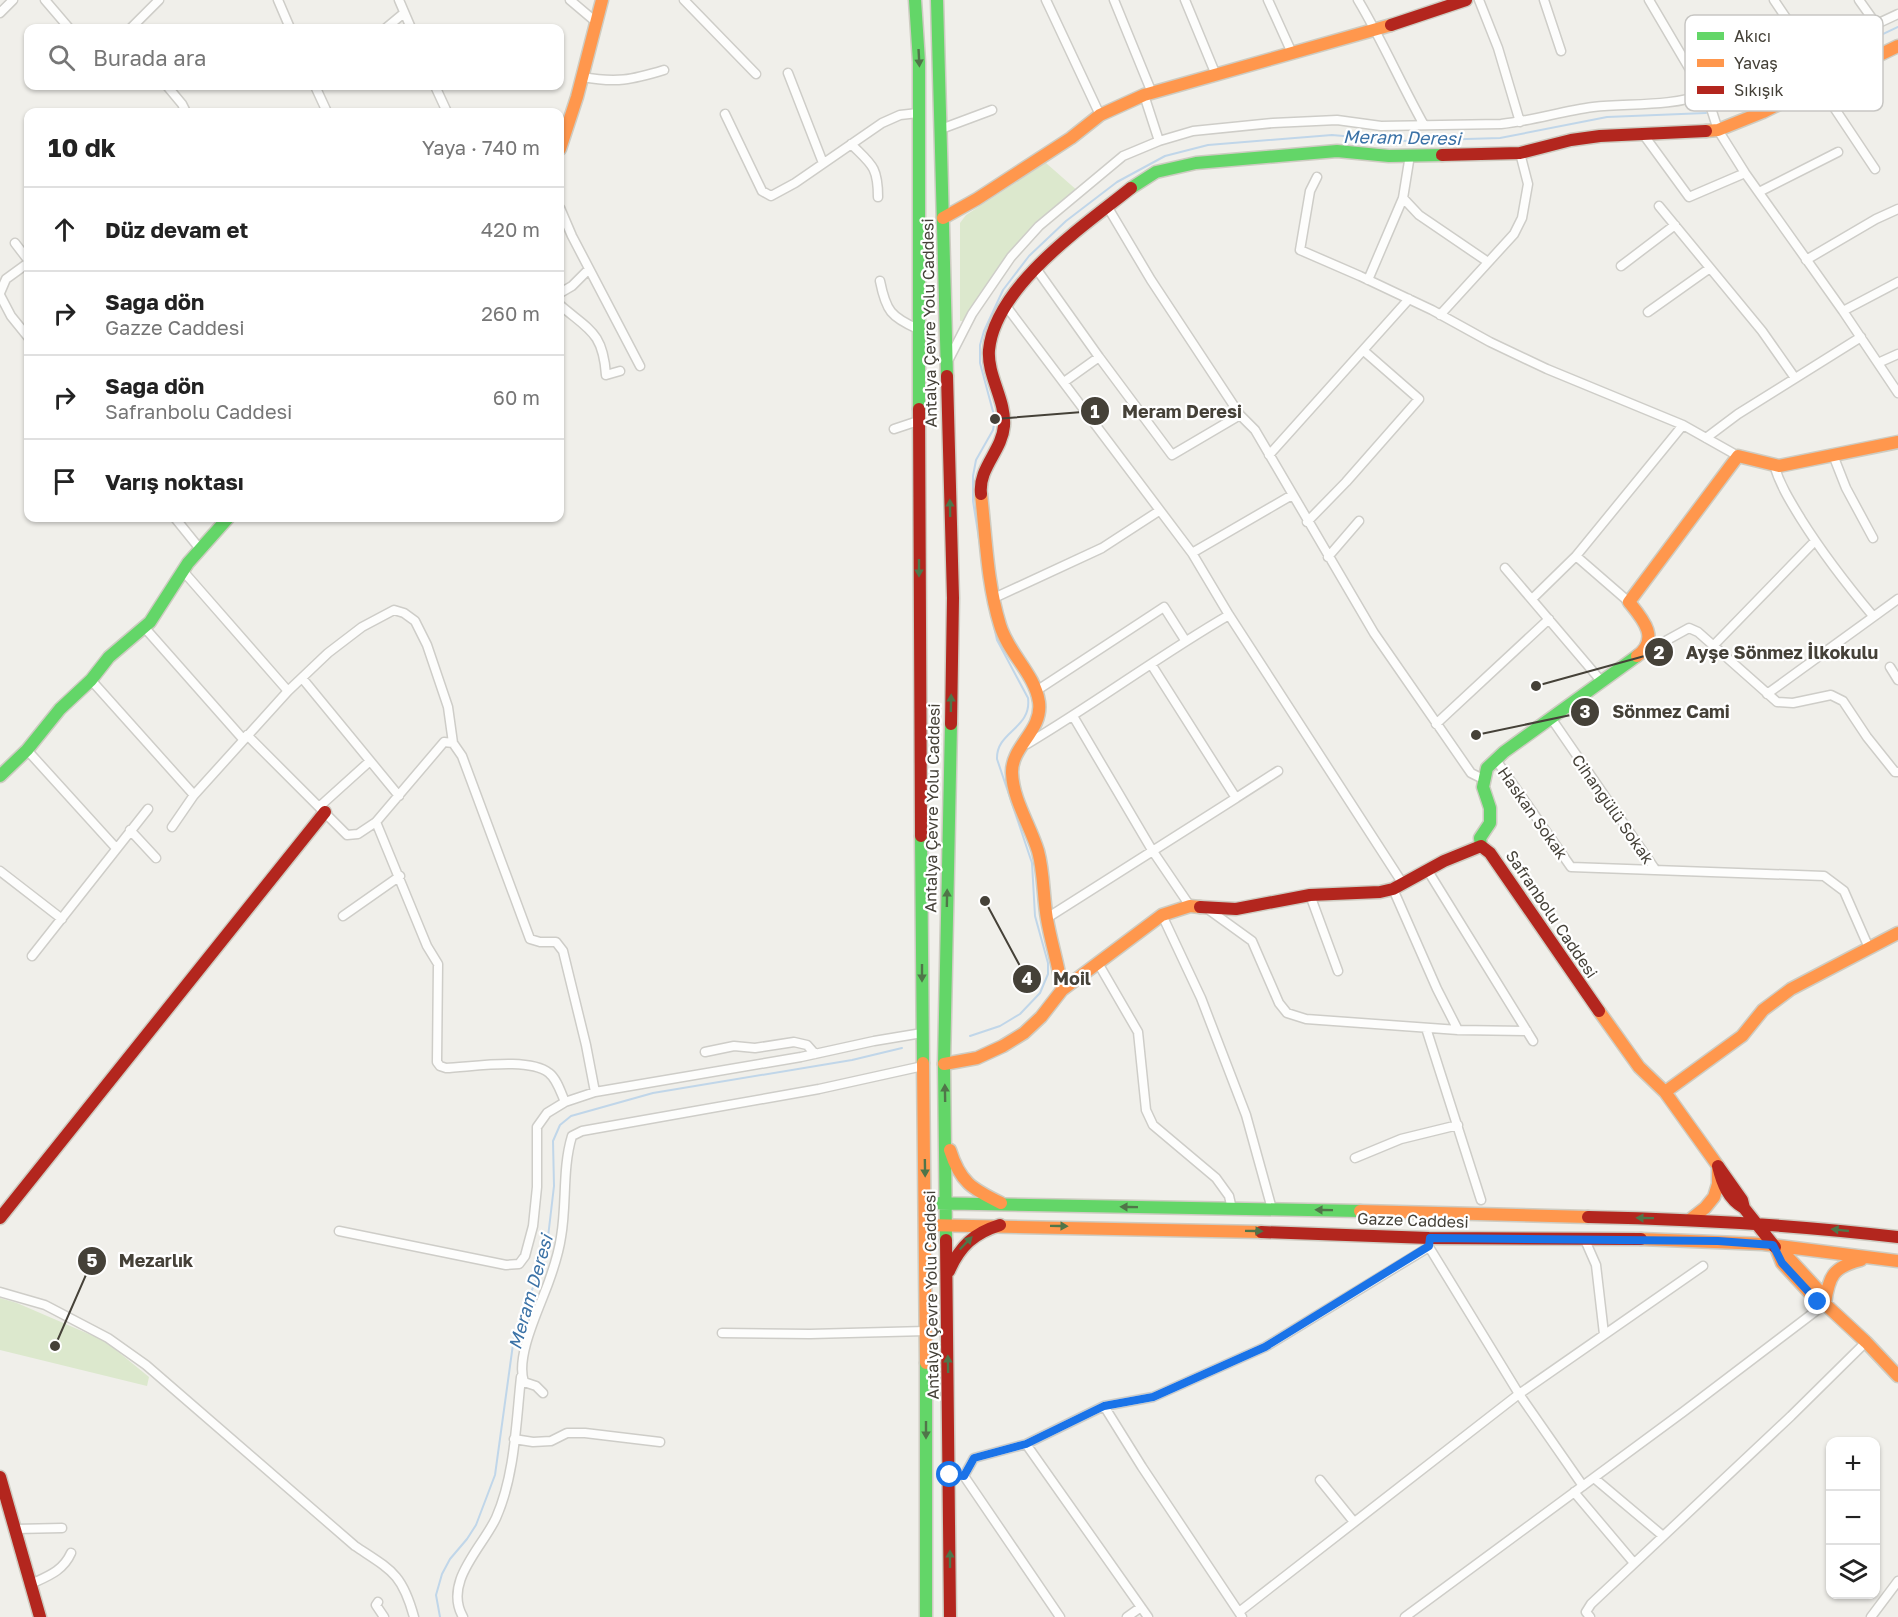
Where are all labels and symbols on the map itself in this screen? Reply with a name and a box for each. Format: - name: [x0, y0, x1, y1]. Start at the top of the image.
- legend: [1685, 15, 1883, 111]
- text: Akıcı: [1734, 26, 1771, 46]
- one-way arrow: [914, 49, 923, 68]
- text: Yavaş: [1734, 53, 1778, 73]
- text: Sıkışık: [1734, 80, 1784, 100]
- water label: Meram Deresi: [1343, 125, 1463, 149]
- street label: Antalya Çevre Yolu Caddesi: [917, 218, 941, 428]
- callout: Meram Deresi: [1080, 393, 1254, 429]
- text: 1: [1090, 400, 1100, 422]
- text: Meram Deresi: [1122, 400, 1242, 422]
- one-way arrow: [946, 498, 955, 517]
- one-way arrow: [915, 559, 924, 578]
- callout: Ayşe Sönmez İlkokulu: [1644, 634, 1890, 670]
- text: 2: [1654, 641, 1665, 663]
- text: Ayşe Sönmez İlkokulu: [1686, 641, 1878, 663]
- one-way arrow: [946, 693, 956, 712]
- callout: Sönmez Cami: [1570, 694, 1741, 730]
- text: 3: [1580, 700, 1591, 722]
- text: Sönmez Cami: [1612, 700, 1730, 722]
- street label: Antalya Çevre Yolu Caddesi: [920, 703, 944, 913]
- street label: Cihangülü Sokak: [1568, 750, 1658, 868]
- street label: Haskan Sokak: [1494, 763, 1572, 863]
- street label: Safranbolu Caddesi: [1502, 846, 1602, 982]
- one-way arrow: [942, 888, 952, 907]
- callout: Moil: [1012, 961, 1103, 997]
- one-way arrow: [917, 964, 927, 983]
- text: 4: [1021, 967, 1033, 989]
- text: Moil: [1053, 967, 1091, 989]
- one-way arrow: [940, 1083, 950, 1102]
- one-way arrow: [920, 1159, 929, 1178]
- street label: Antalya Çevre Yolu Caddesi: [919, 1190, 943, 1400]
- one-way arrow: [1120, 1202, 1139, 1211]
- one-way arrow: [1315, 1206, 1334, 1215]
- street label: Gazze Caddesi: [1357, 1208, 1469, 1232]
- one-way arrow: [1636, 1213, 1655, 1222]
- one-way arrow: [1049, 1221, 1068, 1231]
- one-way arrow: [1830, 1225, 1849, 1235]
- one-way arrow: [1244, 1226, 1263, 1236]
- water label: Meram Deresi: [503, 1230, 557, 1352]
- one-way arrow: [959, 1236, 973, 1250]
- callout: Mezarlık: [77, 1243, 205, 1279]
- text: 5: [87, 1249, 98, 1271]
- text: Mezarlık: [119, 1249, 194, 1271]
- route end: [1804, 1288, 1830, 1314]
- one-way arrow: [943, 1354, 953, 1373]
- one-way arrow: [921, 1420, 931, 1439]
- route start: [936, 1461, 962, 1487]
- one-way arrow: [945, 1549, 955, 1568]

